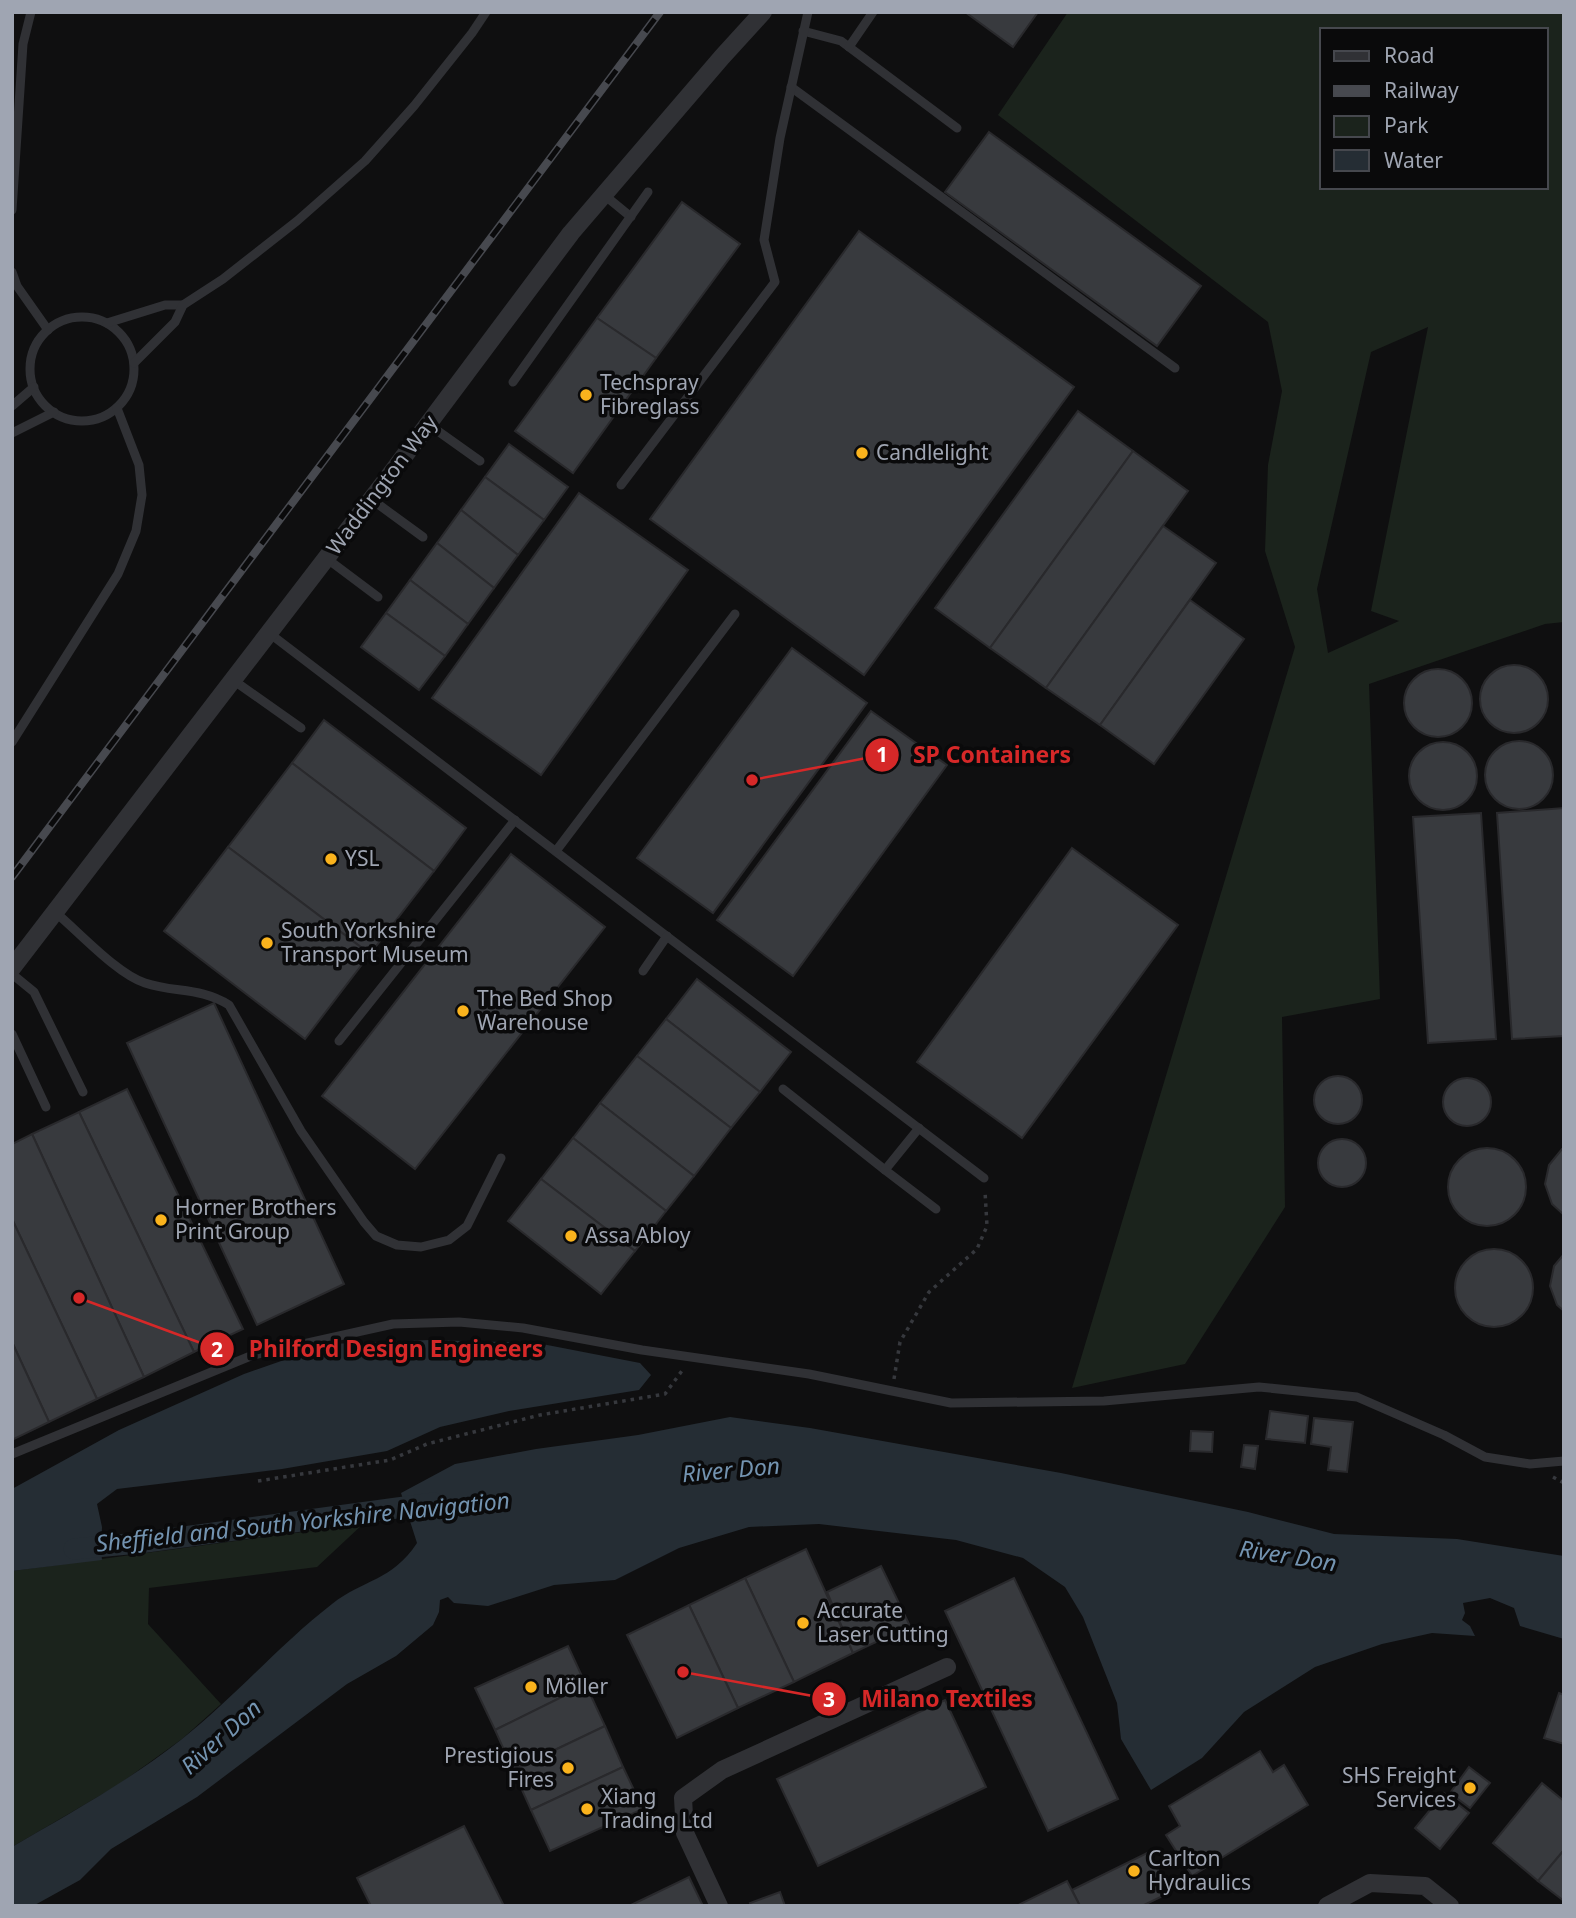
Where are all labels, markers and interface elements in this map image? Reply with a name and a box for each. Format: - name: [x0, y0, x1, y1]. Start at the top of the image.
- legend: [1320, 28, 1548, 189]
- text: Road: [1384, 41, 1434, 69]
- text: Railway: [1384, 76, 1459, 104]
- text: Park: [1384, 111, 1429, 139]
- text: Water: [1384, 146, 1443, 174]
- place label: Techspray Fibreglass: [600, 368, 700, 420]
- marker: Techspray Fibreglass: [578, 387, 594, 403]
- street label: Waddington Way: [319, 409, 443, 560]
- place label: Candlelight: [876, 438, 989, 466]
- marker: Candlelight: [854, 445, 870, 461]
- callout: SP Containers: [864, 733, 1086, 777]
- text: SP Containers: [913, 738, 1071, 770]
- text: 1: [876, 740, 888, 768]
- place label: YSL: [345, 844, 379, 872]
- marker: YSL: [323, 851, 339, 867]
- place label: South Yorkshire Transport Museum: [281, 916, 469, 968]
- marker: South Yorkshire Transport Museum: [259, 935, 275, 951]
- place label: The Bed Shop Warehouse: [477, 984, 613, 1036]
- marker: The Bed Shop Warehouse: [455, 1003, 471, 1019]
- place label: Horner Brothers Print Group: [175, 1193, 337, 1245]
- marker: Horner Brothers Print Group: [153, 1212, 169, 1228]
- place label: Assa Abloy: [585, 1221, 691, 1249]
- marker: Assa Abloy: [563, 1228, 579, 1244]
- callout: Philford Design Engineers: [199, 1327, 557, 1371]
- text: Philford Design Engineers: [249, 1332, 543, 1364]
- text: 2: [211, 1335, 223, 1363]
- water label: River Don: [681, 1449, 781, 1489]
- water label: Sheffield and South Yorkshire Navigation: [94, 1483, 511, 1559]
- water label: River Don: [1237, 1532, 1339, 1578]
- place label: Accurate Laser Cutting: [817, 1596, 949, 1648]
- marker: Accurate Laser Cutting: [795, 1615, 811, 1631]
- place label: Möller: [545, 1672, 608, 1700]
- callout: Milano Textiles: [812, 1677, 1046, 1721]
- marker: Möller: [523, 1679, 539, 1695]
- text: Milano Textiles: [861, 1682, 1033, 1714]
- text: 3: [823, 1685, 835, 1713]
- water label: River Don: [173, 1692, 267, 1781]
- place label: Prestigious Fires: [444, 1741, 554, 1793]
- marker: Prestigious Fires: [560, 1760, 576, 1776]
- place label: SHS Freight Services: [1342, 1761, 1456, 1813]
- marker: SHS Freight Services: [1462, 1780, 1478, 1796]
- place label: Xiang Trading Ltd: [601, 1782, 713, 1834]
- marker: Xiang Trading Ltd: [579, 1801, 595, 1817]
- place label: Carlton Hydraulics: [1148, 1844, 1251, 1896]
- marker: Carlton Hydraulics: [1126, 1863, 1142, 1879]

